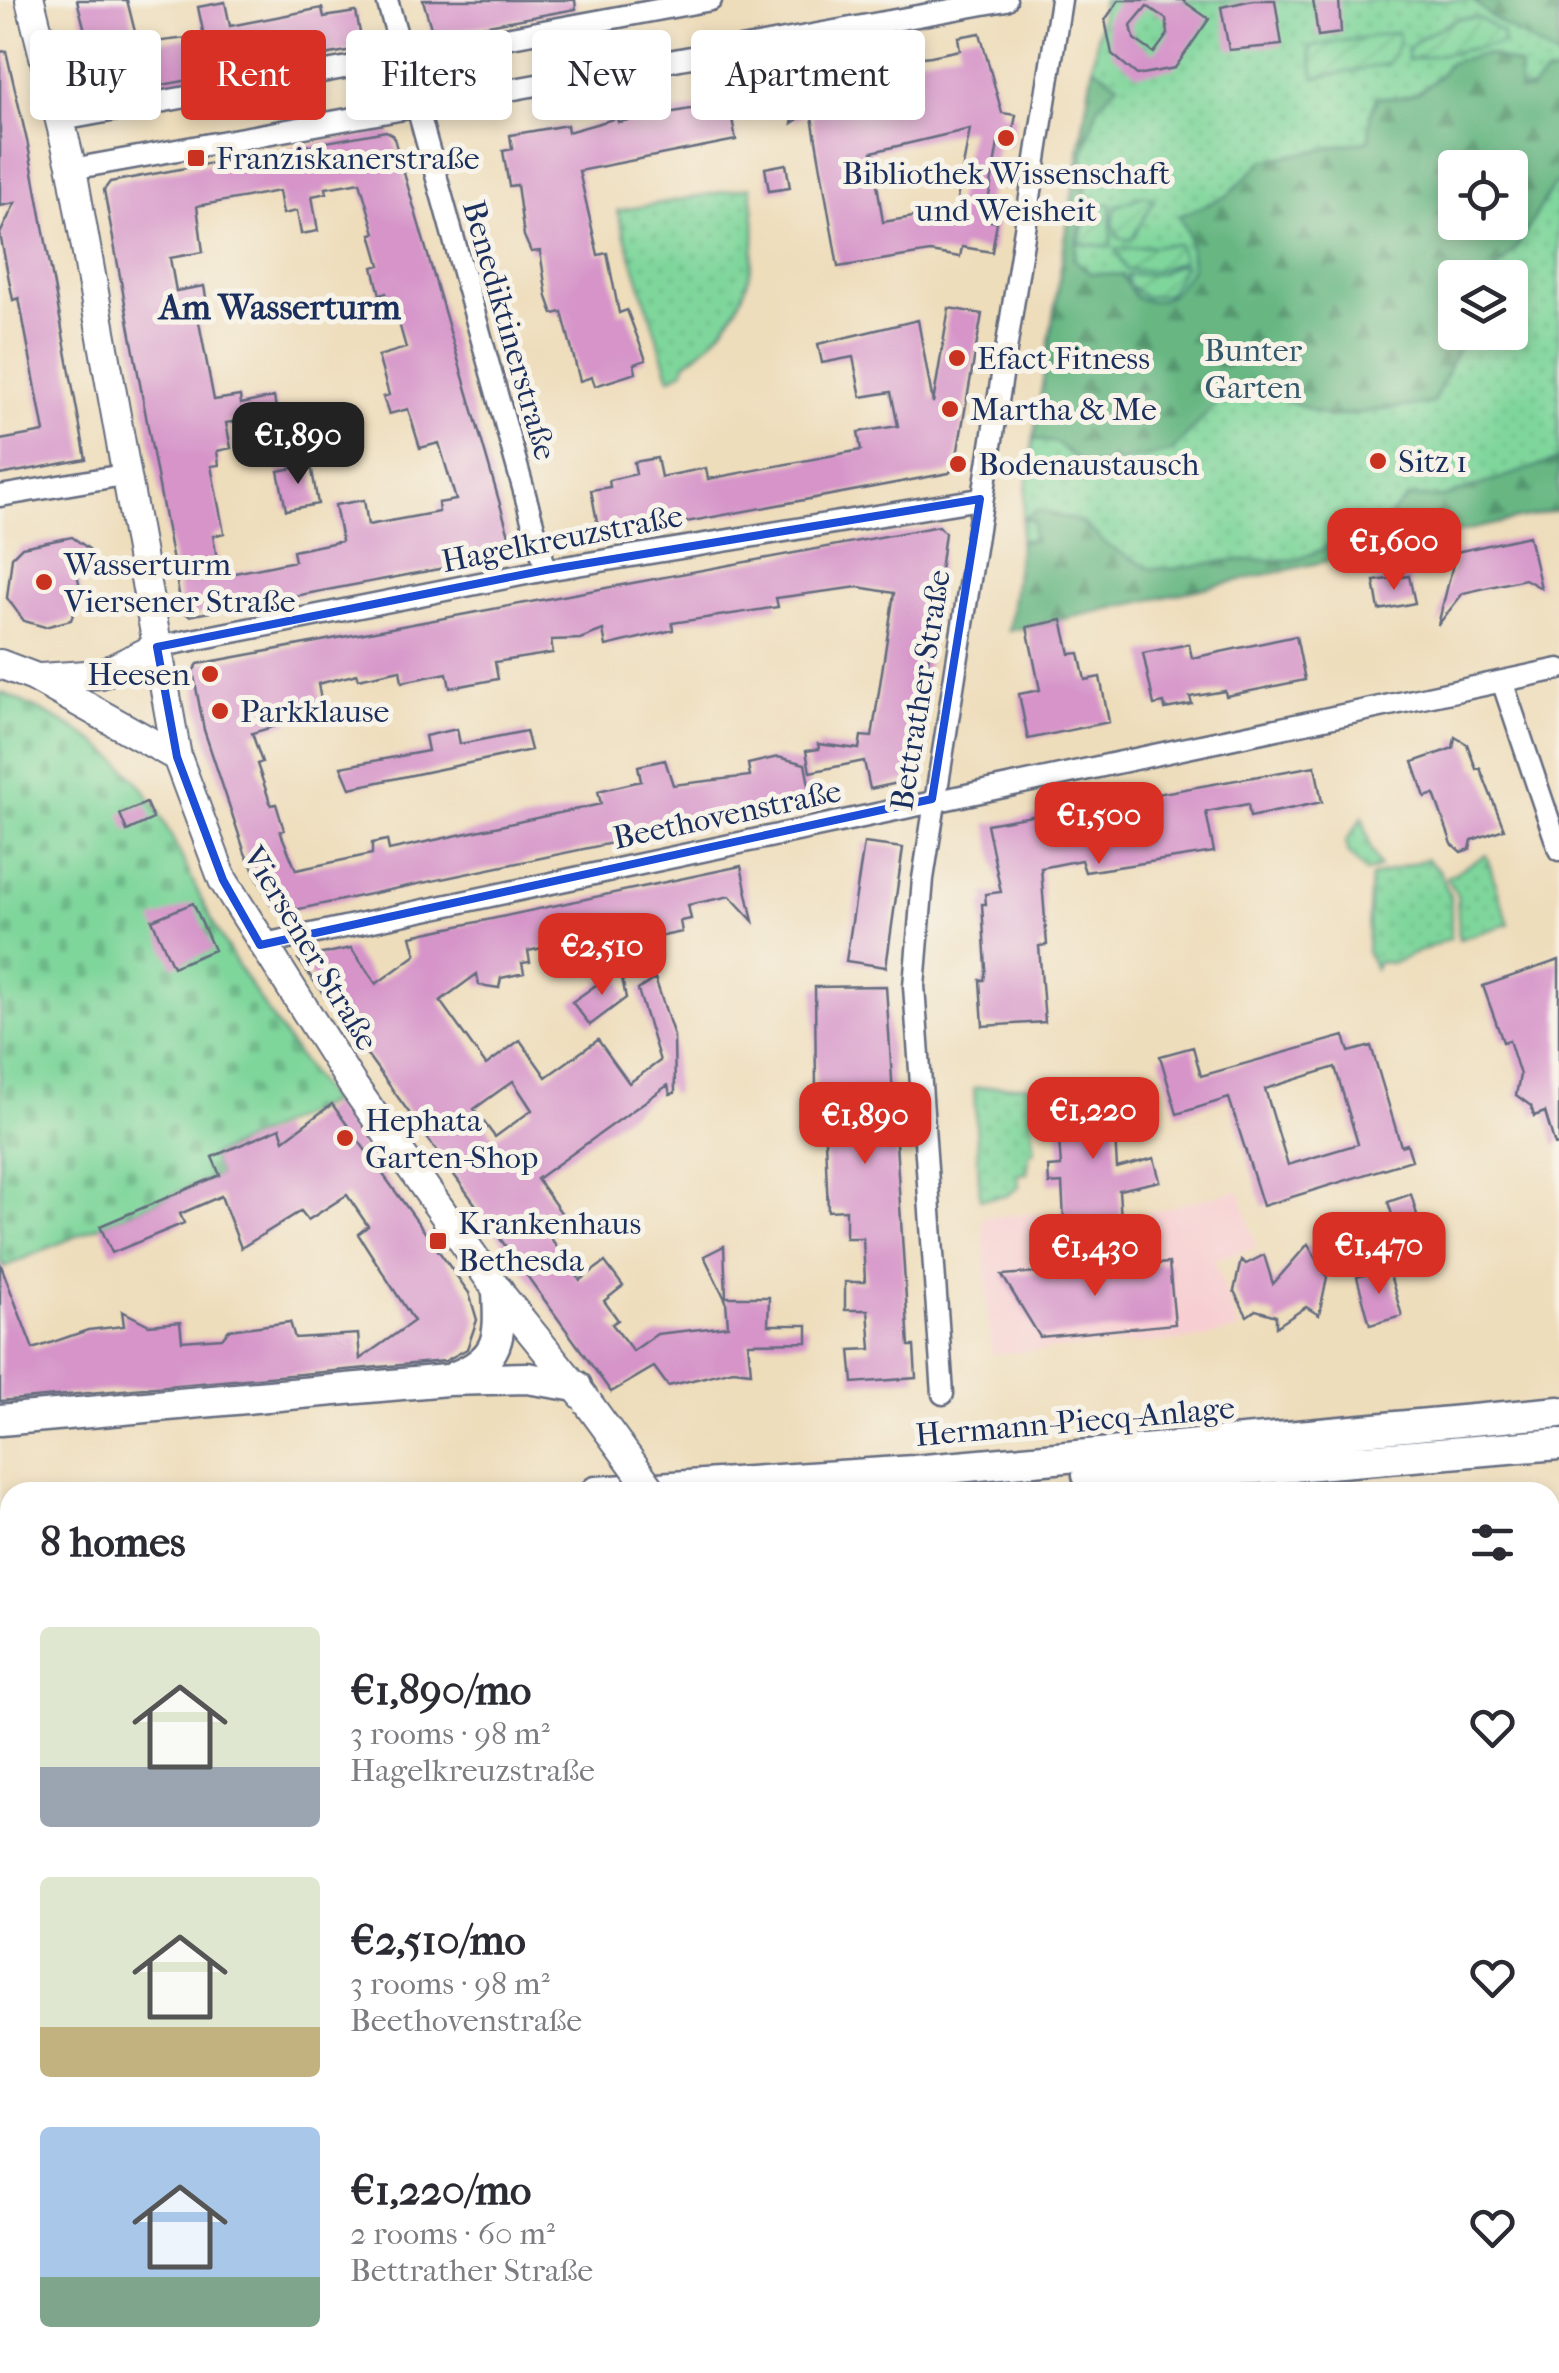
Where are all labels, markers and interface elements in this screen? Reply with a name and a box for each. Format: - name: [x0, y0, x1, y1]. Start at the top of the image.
- chip: Buy: [30, 30, 161, 120]
- chip: Rent: [181, 30, 326, 120]
- chip: Filters: [346, 30, 512, 120]
- chip: New: [532, 30, 671, 120]
- chip: Apartment: [691, 30, 925, 120]
- marker: Bibliothek Wissenschaft und Weisheit: [995, 127, 1017, 149]
- place label: Franziskanerstraße: [216, 140, 480, 177]
- marker: Franziskanerstraße: [185, 147, 207, 169]
- map controls: [1438, 150, 1528, 350]
- button: locate: [1438, 150, 1528, 240]
- place label: Bibliothek Wissenschaft und Weisheit: [842, 155, 1171, 229]
- street label: Benediktinerstraße: [455, 196, 564, 464]
- button: layers: [1438, 260, 1528, 350]
- district label: Am Wasserturm: [157, 287, 402, 328]
- park label: Bunter Garten: [1204, 332, 1302, 406]
- place label: Efact Fitness: [977, 340, 1150, 377]
- marker: Efact Fitness: [946, 347, 968, 369]
- place label: Martha & Me: [970, 391, 1157, 428]
- marker: Martha & Me: [939, 398, 961, 420]
- pin: €1,890: [217, 402, 379, 487]
- text: €1,890: [254, 416, 342, 453]
- place label: Sitz 1: [1398, 443, 1468, 480]
- place label: Bodenaustausch: [978, 446, 1200, 483]
- marker: Sitz 1: [1367, 450, 1389, 472]
- marker: Bodenaustausch: [947, 453, 969, 475]
- street label: Hagelkreuzstraße: [438, 497, 686, 580]
- pin: €1,600: [1313, 508, 1475, 593]
- text: €1,600: [1349, 522, 1439, 559]
- place label: Wasserturm Viersener Straße: [63, 546, 296, 620]
- street label: Bettrather Straße: [883, 567, 958, 813]
- marker: Wasserturm Viersener Straße: [33, 571, 55, 593]
- place label: Heesen: [87, 656, 190, 693]
- marker: Heesen: [199, 663, 221, 685]
- place label: Parkklause: [240, 693, 390, 730]
- marker: Parkklause: [209, 700, 231, 722]
- street label: Beethovenstraße: [610, 772, 845, 857]
- pin: €1,500: [1018, 782, 1180, 867]
- text: €1,500: [1057, 796, 1141, 833]
- street label: Viersener Straße: [235, 839, 386, 1057]
- pin: €2,510: [521, 913, 683, 998]
- text: €2,510: [560, 927, 644, 964]
- pin: €1,220: [1012, 1077, 1174, 1162]
- pin: €1,890: [784, 1082, 946, 1167]
- text: €1,220: [1049, 1091, 1137, 1128]
- text: €1,890: [821, 1096, 909, 1133]
- place label: Hephata Garten-Shop: [365, 1102, 538, 1176]
- marker: Hephata Garten-Shop: [334, 1127, 356, 1149]
- place label: Krankenhaus Bethesda: [458, 1205, 641, 1279]
- pin: €1,470: [1298, 1212, 1460, 1297]
- pin: €1,430: [1014, 1214, 1176, 1299]
- text: €1,470: [1335, 1226, 1423, 1263]
- text: €1,430: [1051, 1228, 1139, 1265]
- marker: Krankenhaus Bethesda: [427, 1230, 449, 1252]
- street label: Hermann-Piecq-Anlage: [914, 1389, 1236, 1454]
- icon: filters: [1465, 1515, 1520, 1570]
- text: 8 homes: [40, 1518, 186, 1567]
- text: €1,890/mo: [350, 1666, 531, 1715]
- icon: home: [120, 1667, 240, 1787]
- icon: heart: [1465, 1700, 1520, 1755]
- text: 3 rooms · 98 m²: [350, 1715, 550, 1752]
- text: Hagelkreuzstraße: [350, 1752, 595, 1789]
- text: €2,510/mo: [350, 1916, 526, 1965]
- icon: home: [120, 1917, 240, 2037]
- icon: heart: [1465, 1950, 1520, 2005]
- text: 3 rooms · 98 m²: [350, 1965, 550, 2002]
- text: Beethovenstraße: [350, 2002, 582, 2039]
- text: €1,220/mo: [350, 2166, 531, 2215]
- icon: home: [120, 2167, 240, 2287]
- icon: heart: [1465, 2200, 1520, 2255]
- text: 2 rooms · 60 m²: [350, 2215, 555, 2252]
- text: Bettrather Straße: [350, 2252, 593, 2289]

